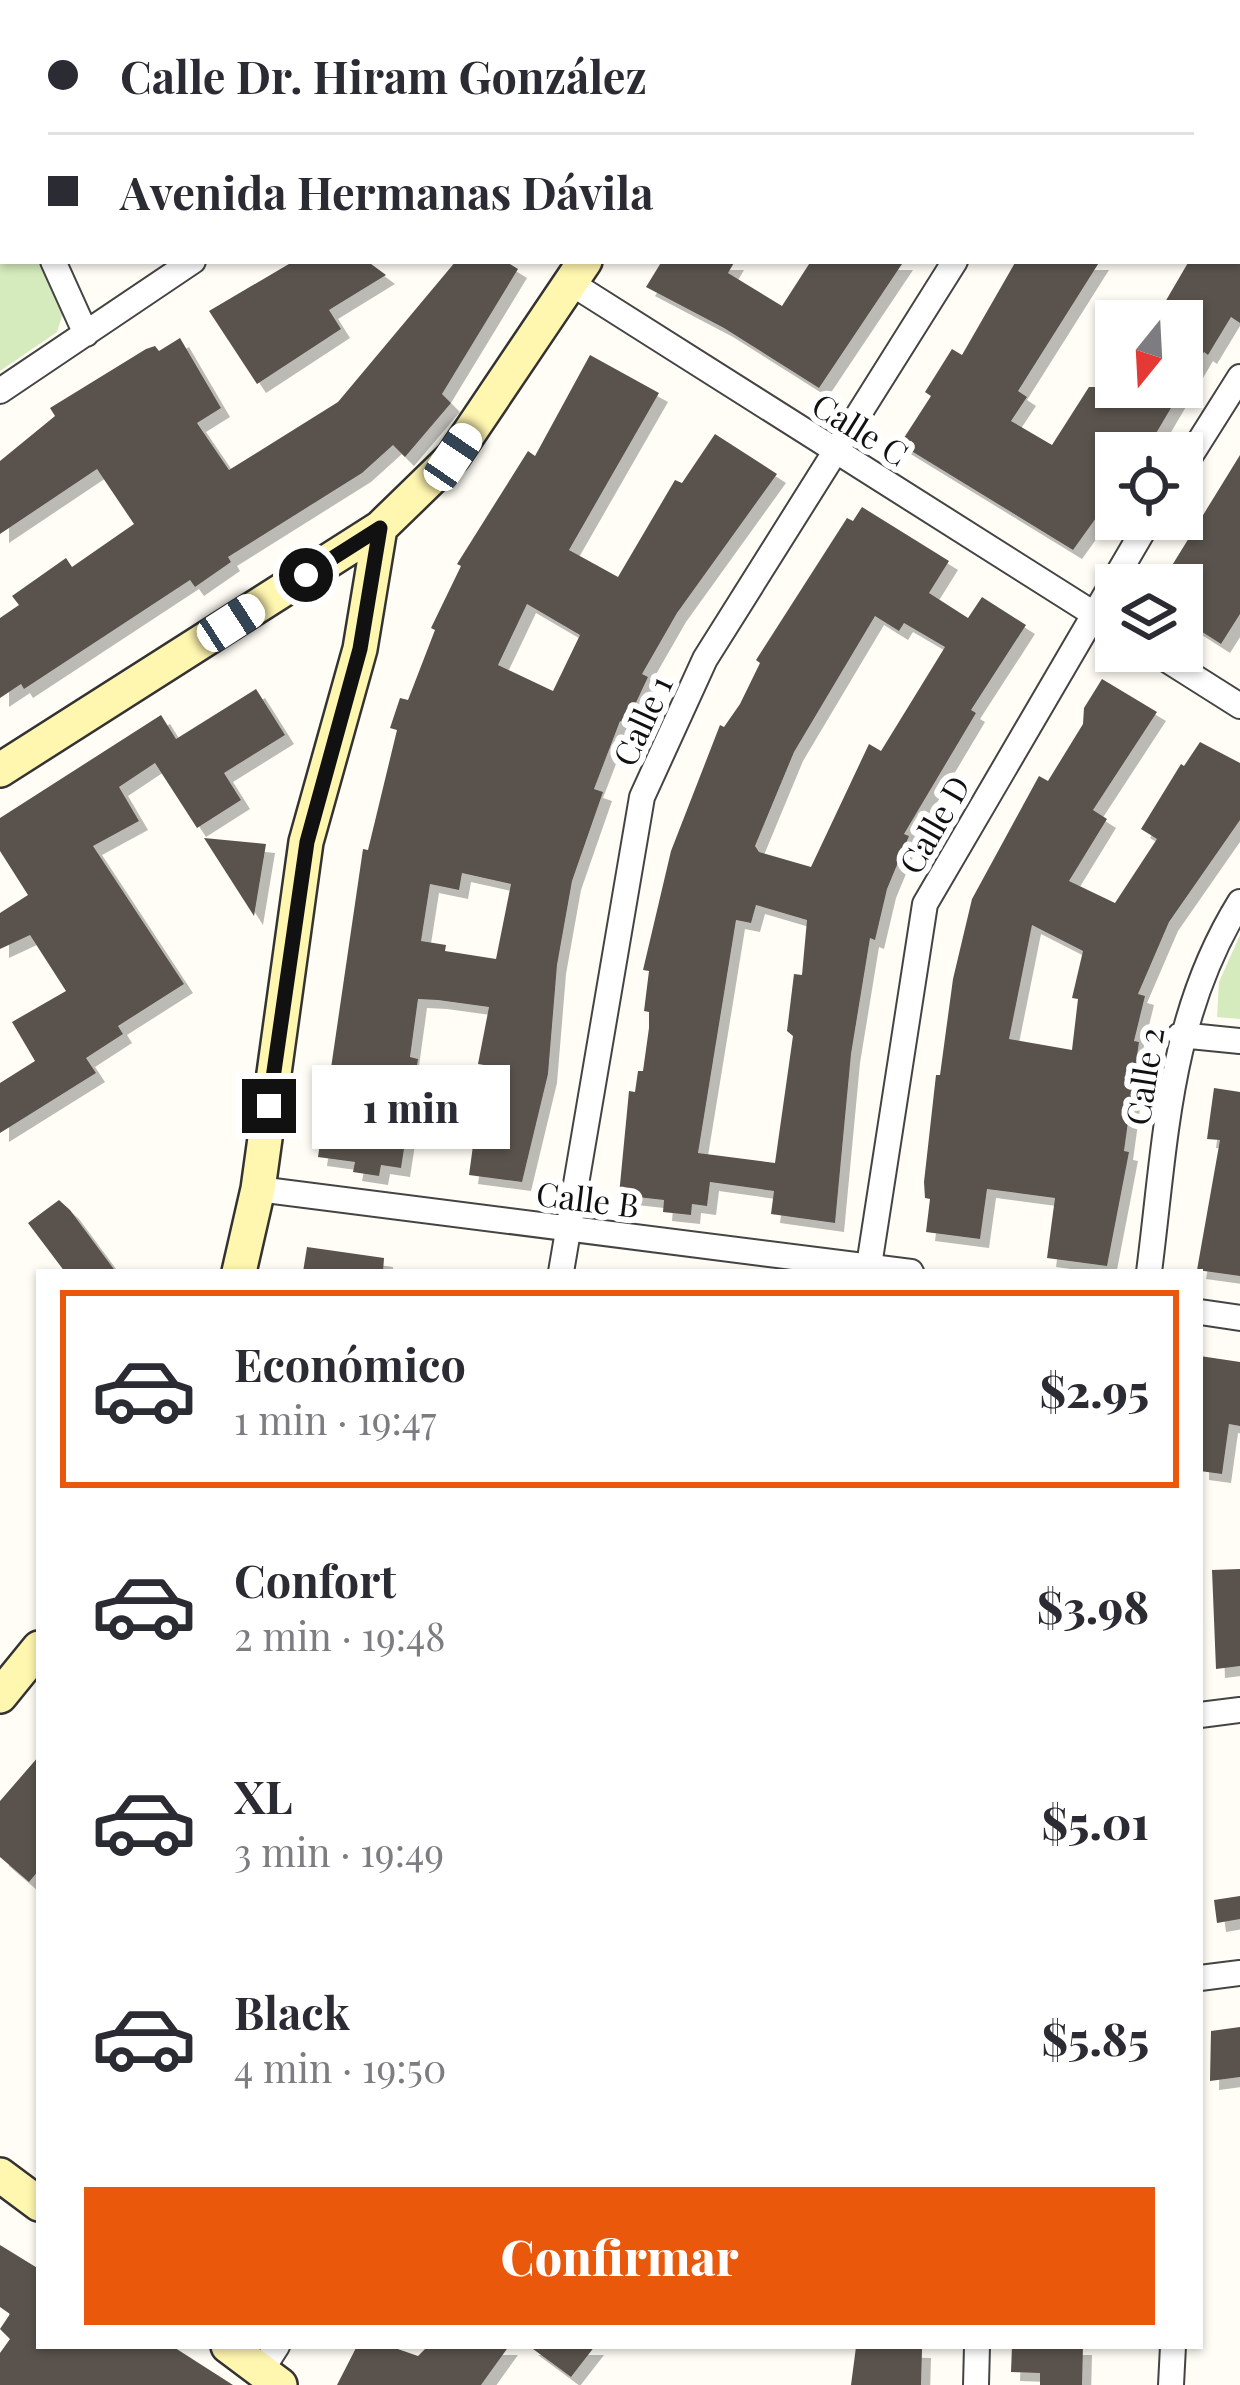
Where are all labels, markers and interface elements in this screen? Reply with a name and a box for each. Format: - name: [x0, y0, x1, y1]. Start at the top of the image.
- text: Calle Dr. Hiram González: [120, 45, 647, 105]
- text: Avenida Hermanas Dávila: [120, 161, 654, 221]
- north arrow: [1095, 300, 1203, 408]
- map controls: [1095, 300, 1203, 672]
- street label: Calle C: [805, 381, 917, 475]
- car: [418, 417, 488, 497]
- button: locate: [1095, 432, 1203, 540]
- route start: [279, 548, 333, 602]
- button: layers: [1095, 564, 1203, 672]
- car: [191, 588, 271, 658]
- street label: Calle 1: [601, 668, 681, 772]
- street label: Calle D: [887, 767, 979, 881]
- street label: Calle 2: [1114, 1024, 1172, 1128]
- callout: 1 min: [311, 1064, 509, 1148]
- route end: [242, 1079, 296, 1133]
- text: 1 min: [363, 1081, 459, 1133]
- street label: Calle B: [534, 1170, 642, 1226]
- text: Económico: [234, 1333, 466, 1393]
- icon: car: [90, 1335, 198, 1443]
- text: $2.95: [1039, 1359, 1149, 1419]
- text: 1 min · 19:47: [234, 1393, 436, 1445]
- text: Confort: [234, 1549, 396, 1609]
- icon: car: [90, 1551, 198, 1659]
- text: $3.98: [1037, 1575, 1149, 1635]
- text: 2 min · 19:48: [234, 1609, 446, 1661]
- text: XL: [234, 1765, 293, 1825]
- icon: car: [90, 1767, 198, 1875]
- text: $5.01: [1041, 1791, 1149, 1851]
- text: 3 min · 19:49: [234, 1825, 444, 1877]
- text: Black: [234, 1981, 350, 2041]
- icon: car: [90, 1983, 198, 2091]
- text: $5.85: [1041, 2007, 1149, 2067]
- text: 4 min · 19:50: [234, 2041, 446, 2093]
- button: Confirmar: [84, 2187, 1155, 2325]

